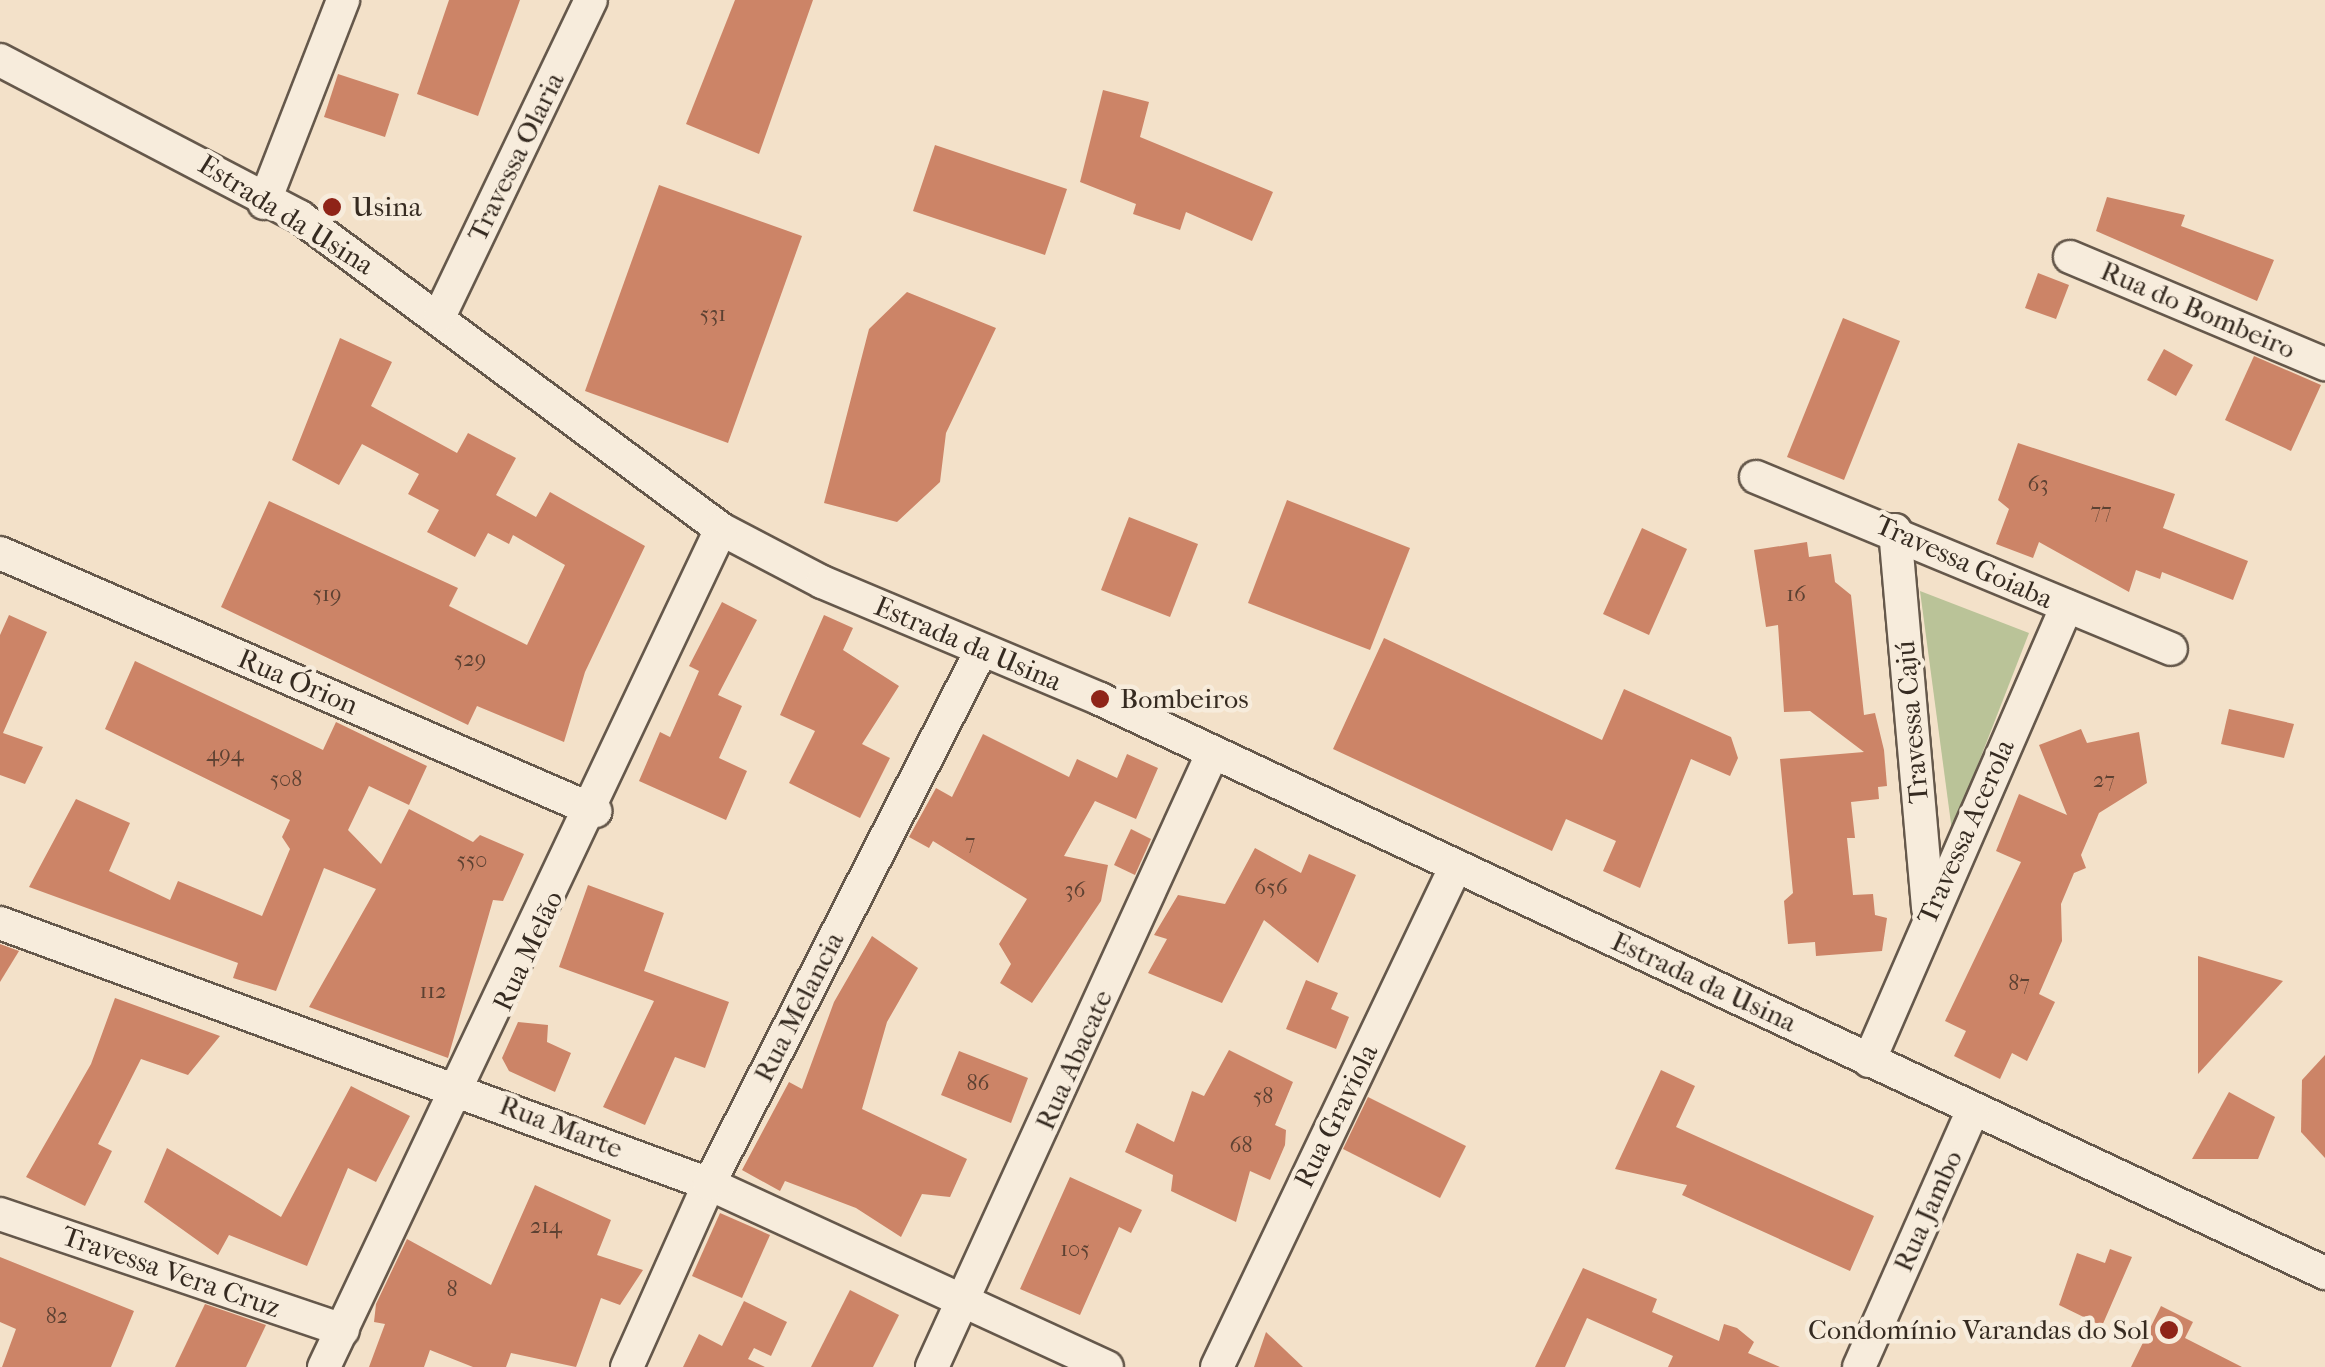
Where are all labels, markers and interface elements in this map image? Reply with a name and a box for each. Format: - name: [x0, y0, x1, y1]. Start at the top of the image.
- street label: Travessa Olaria: [461, 67, 571, 247]
- street label: Estrada da Usina: [192, 148, 380, 282]
- place label: Usina: [352, 190, 422, 224]
- marker: Usina: [321, 196, 343, 218]
- street label: Rua do Bombeiro: [2096, 254, 2300, 366]
- house number: 531: [700, 302, 726, 328]
- house number: 63: [2028, 472, 2048, 498]
- house number: 77: [2090, 499, 2112, 525]
- street label: Travessa Goiaba: [1870, 508, 2058, 616]
- house number: 519: [313, 582, 341, 608]
- house number: 16: [1786, 582, 1806, 608]
- street label: Estrada da Usina: [869, 589, 1067, 699]
- street label: Travessa Cajú: [1888, 639, 1936, 805]
- street label: Rua Órion: [233, 642, 363, 722]
- house number: 529: [454, 647, 486, 673]
- place label: Bombeiros: [1120, 682, 1249, 716]
- marker: Bombeiros: [1089, 688, 1111, 710]
- street label: Travessa Acerola: [1910, 734, 2022, 930]
- house number: 494: [206, 742, 244, 768]
- house number: 508: [270, 767, 302, 793]
- house number: 27: [2093, 768, 2115, 794]
- house number: 7: [965, 830, 975, 856]
- house number: 550: [457, 848, 487, 874]
- house number: 656: [1254, 875, 1288, 901]
- house number: 36: [1065, 878, 1085, 904]
- street label: Rua Melão: [486, 886, 570, 1016]
- street label: Estrada da Usina: [1606, 924, 1802, 1040]
- street label: Rua Melancia: [747, 926, 851, 1088]
- house number: 87: [2008, 971, 2030, 997]
- house number: 112: [419, 979, 447, 1005]
- street label: Rua Abacate: [1028, 985, 1120, 1135]
- street label: Rua Graviola: [1287, 1039, 1385, 1193]
- house number: 86: [967, 1071, 989, 1097]
- house number: 58: [1253, 1084, 1273, 1110]
- street label: Rua Marte: [495, 1088, 627, 1166]
- house number: 68: [1230, 1133, 1252, 1159]
- street label: Rua Jambo: [1886, 1145, 1970, 1277]
- house number: 214: [530, 1214, 562, 1240]
- street label: Travessa Vera Cruz: [57, 1219, 285, 1325]
- house number: 105: [1060, 1237, 1090, 1263]
- house number: 8: [446, 1277, 458, 1303]
- house number: 82: [46, 1304, 68, 1330]
- place label: Condomínio Varandas do Sol: [1808, 1313, 2149, 1347]
- marker: Condomínio Varandas do Sol: [2158, 1319, 2180, 1341]

